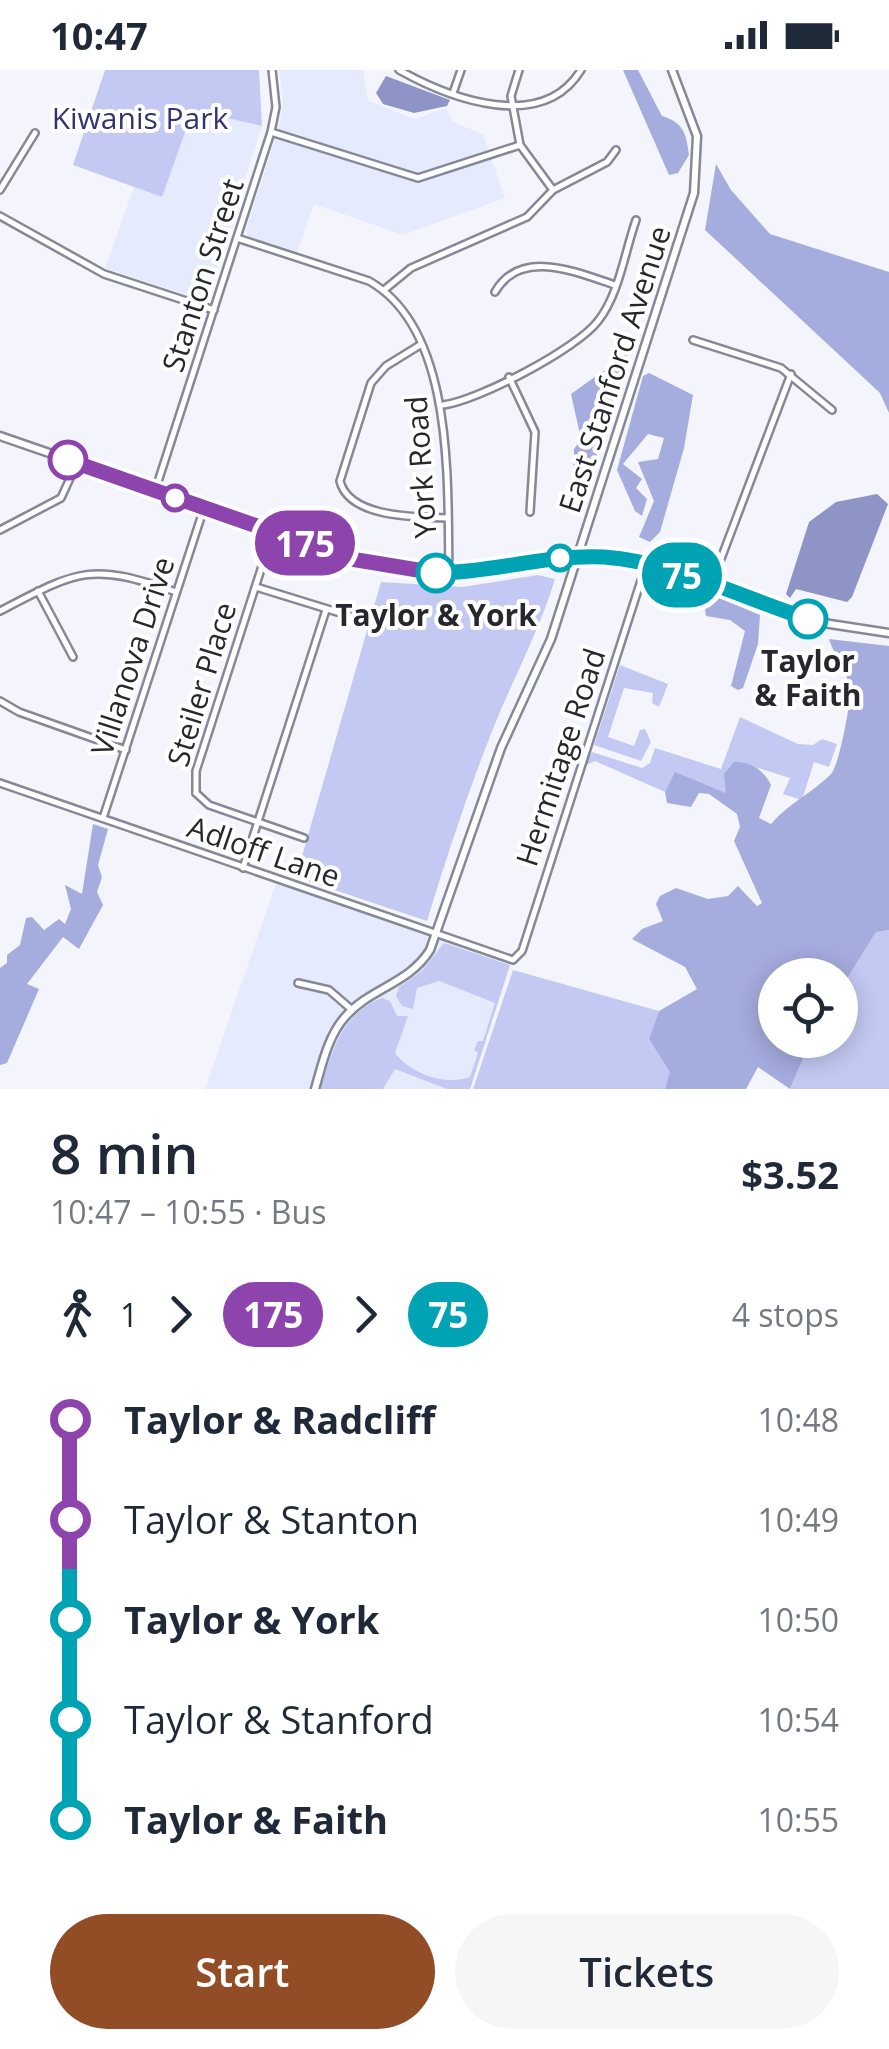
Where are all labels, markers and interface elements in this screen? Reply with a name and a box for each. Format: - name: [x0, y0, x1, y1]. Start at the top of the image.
- text: 10:47: [50, 9, 148, 61]
- park label: Kiwanis Park: [52, 97, 229, 138]
- street label: Stanton Street: [151, 173, 253, 377]
- street label: East Stanford Avenue: [548, 220, 680, 518]
- street label: York Road: [395, 395, 445, 539]
- unlabelled marker: [49, 441, 87, 479]
- unlabelled marker: [162, 485, 188, 511]
- line badge: 175: [248, 510, 362, 576]
- text: 175: [275, 520, 335, 567]
- line badge: 75: [637, 542, 727, 608]
- unlabelled marker: [547, 545, 573, 571]
- street label: Villanova Drive: [81, 551, 183, 761]
- text: 75: [662, 552, 702, 599]
- marker: Taylor & York: [417, 554, 455, 592]
- place label: Taylor & York: [335, 594, 537, 635]
- street label: Steiler Place: [157, 597, 245, 771]
- marker: Taylor & Faith: [789, 600, 827, 638]
- place label: Taylor & Faith: [755, 640, 861, 715]
- street label: Hermitage Road: [506, 643, 614, 871]
- street label: Adloff Lane: [182, 806, 346, 896]
- map controls: [758, 958, 858, 1058]
- button: locate: [758, 958, 858, 1058]
- text: 8 min: [50, 1115, 198, 1190]
- text: $3.52: [741, 1148, 839, 1200]
- text: 10:47 – 10:55 · Bus: [50, 1190, 326, 1233]
- icon: walk: [50, 1287, 105, 1342]
- icon: forward: [153, 1287, 208, 1342]
- icon: forward: [338, 1287, 393, 1342]
- text: 175: [243, 1291, 303, 1338]
- text: 75: [428, 1291, 468, 1338]
- text: 1: [120, 1293, 138, 1336]
- text: 4 stops: [732, 1293, 839, 1336]
- text: Taylor & Radcliff: [124, 1393, 435, 1445]
- text: 10:48: [757, 1398, 839, 1441]
- text: Taylor & Stanton: [124, 1493, 419, 1545]
- text: 10:49: [757, 1498, 839, 1541]
- text: Taylor & York: [124, 1593, 379, 1645]
- text: 10:50: [757, 1598, 839, 1641]
- text: Taylor & Stanford: [124, 1693, 434, 1745]
- text: 10:54: [757, 1698, 839, 1741]
- text: Taylor & Faith: [124, 1793, 388, 1845]
- text: 10:55: [757, 1798, 839, 1841]
- button: Start: [50, 1914, 435, 2029]
- button: Tickets: [455, 1914, 839, 2029]

